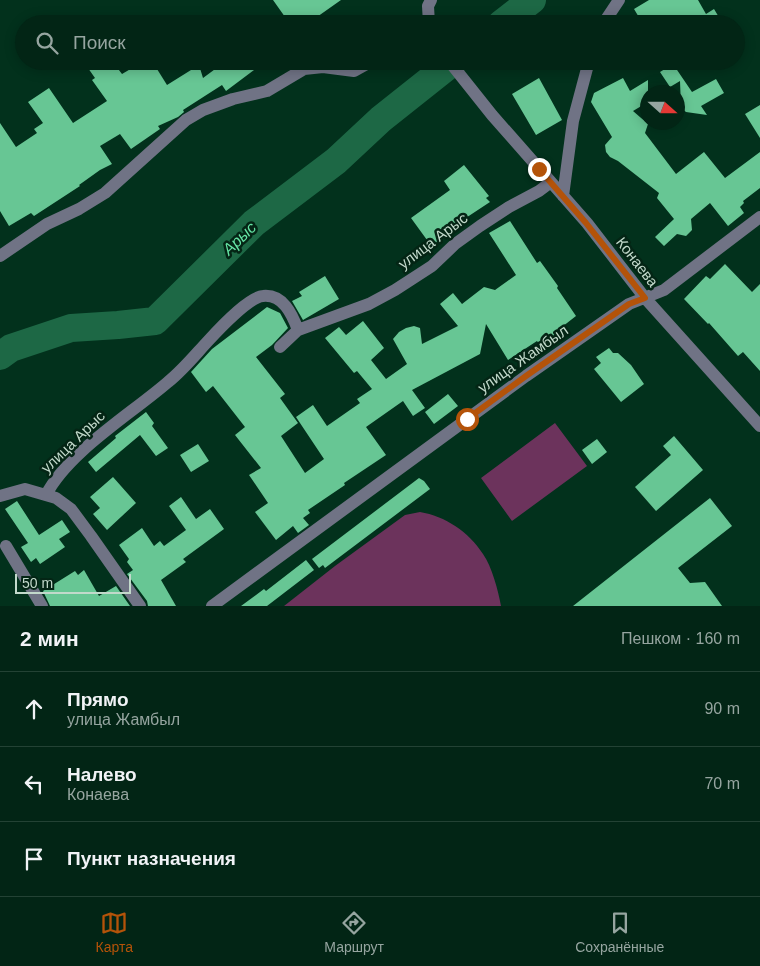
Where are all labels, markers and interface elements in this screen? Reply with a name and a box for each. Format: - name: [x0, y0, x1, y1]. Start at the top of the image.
- search box: [15, 15, 745, 70]
- icon: search: [33, 29, 61, 57]
- text: Поиск: [73, 32, 126, 53]
- north arrow: [640, 85, 685, 130]
- route end: [528, 158, 551, 181]
- street label: улица Арыс: [395, 209, 471, 272]
- water label: Арыс: [219, 219, 259, 259]
- street label: Конаева: [613, 234, 662, 290]
- street label: улица Жамбыл: [474, 321, 571, 396]
- street label: улица Арыс: [37, 407, 108, 476]
- route start: [456, 408, 479, 431]
- scale bar: [15, 571, 131, 594]
- text: 50 m: [22, 575, 53, 591]
- text: 2 мин: [20, 627, 79, 650]
- text: Пешком · 160 m: [621, 630, 740, 647]
- text: Прямо: [67, 689, 129, 710]
- icon: ahead: [20, 695, 48, 723]
- text: 90 m: [704, 700, 740, 717]
- text: улица Жамбыл: [67, 711, 180, 728]
- text: Налево: [67, 764, 137, 785]
- icon: left: [20, 770, 48, 798]
- text: 70 m: [704, 775, 740, 792]
- text: Конаева: [67, 786, 129, 803]
- icon: arrive: [20, 845, 48, 873]
- text: Пункт назначения: [67, 848, 236, 869]
- tab: Карта: [96, 909, 133, 955]
- tab: Маршрут: [324, 909, 384, 955]
- tab: Сохранённые: [575, 909, 664, 955]

